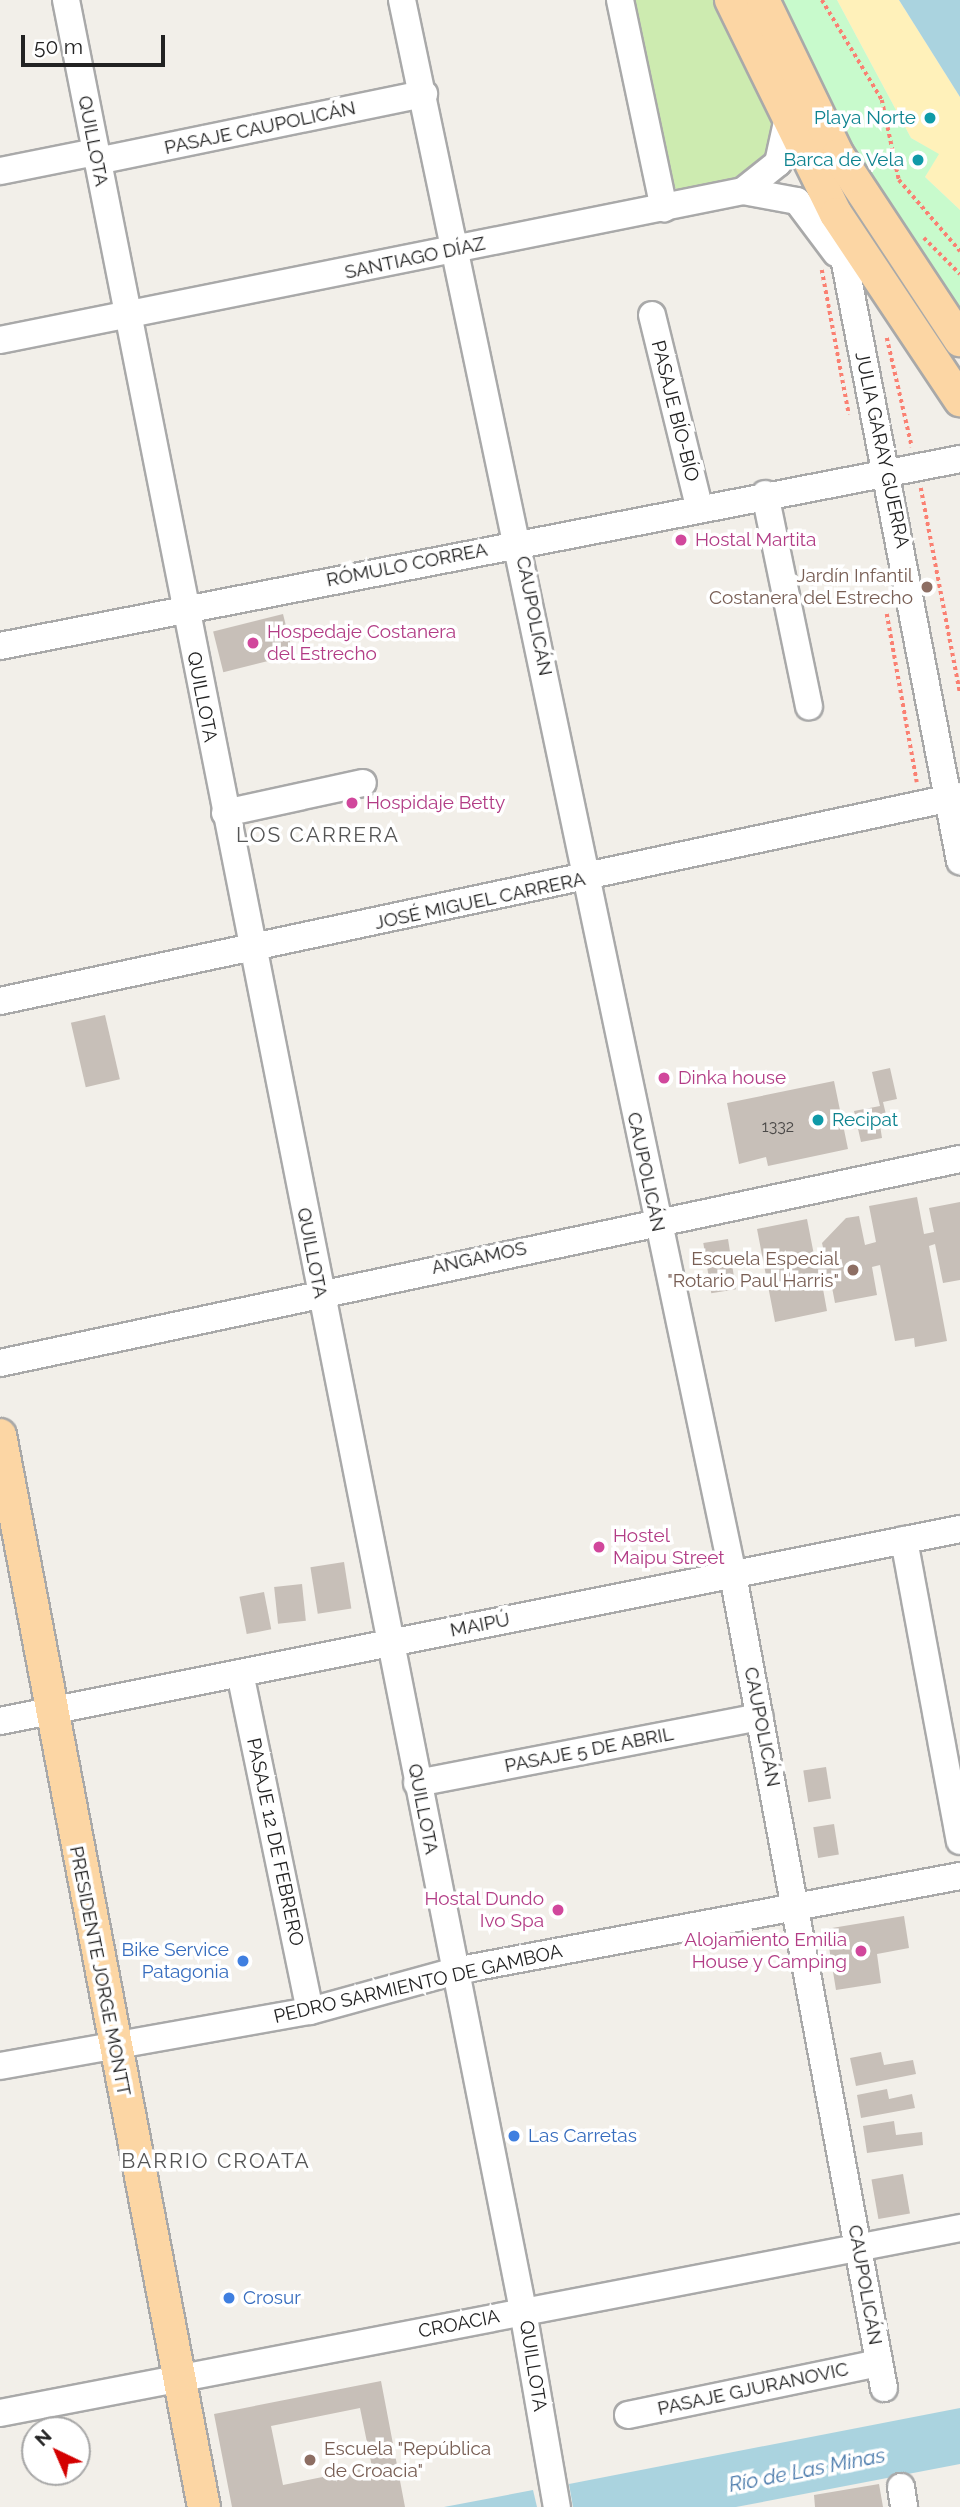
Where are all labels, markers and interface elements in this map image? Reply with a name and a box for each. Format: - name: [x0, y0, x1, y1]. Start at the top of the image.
- scale bar: [24, 21, 168, 65]
- text: 50 m: [34, 34, 83, 59]
- street label: QUILLOTA: [73, 94, 113, 188]
- street label: PASAJE CAUPOLICÁN: [162, 97, 358, 159]
- place label: Playa Norte: [814, 107, 916, 129]
- marker: Playa Norte: [922, 110, 938, 126]
- place label: Barca de Vela: [783, 149, 904, 171]
- marker: Barca de Vela: [910, 152, 926, 168]
- street label: SANTIAGO DÍAZ: [343, 232, 487, 284]
- street label: PASAJE BÍO-BÍO: [646, 338, 704, 484]
- street label: JULIA GARAY GUERRA: [850, 349, 914, 551]
- place label: Hostal Martita: [695, 529, 817, 551]
- marker: Hostal Martita: [673, 532, 689, 548]
- street label: RÓMULO CORREA: [324, 538, 490, 592]
- street label: CAUPOLICÁN: [511, 554, 557, 678]
- place label: Jardín Infantil Costanera del Estrecho: [708, 565, 913, 609]
- marker: Jardín Infantil Costanera del Estrecho: [919, 579, 935, 595]
- place label: Hospedaje Costanera del Estrecho: [267, 621, 456, 665]
- marker: Hospedaje Costanera del Estrecho: [245, 635, 261, 651]
- street label: QUILLOTA: [182, 650, 222, 744]
- place label: Hospidaje Betty: [366, 792, 505, 814]
- marker: Hospidaje Betty: [344, 795, 360, 811]
- district label: LOS CARRERA: [237, 822, 399, 848]
- street label: JOSÉ MIGUEL CARRERA: [372, 867, 588, 935]
- place label: Dinka house: [678, 1067, 786, 1089]
- marker: Dinka house: [656, 1070, 672, 1086]
- place label: Recipat: [832, 1109, 898, 1131]
- street label: CAUPOLICÁN: [622, 1110, 670, 1234]
- marker: Recipat: [810, 1112, 826, 1128]
- house number: 1332: [762, 1117, 794, 1137]
- street label: QUILLOTA: [292, 1206, 332, 1300]
- street label: ANGAMOS: [429, 1237, 529, 1279]
- place label: Escuela Especial "Rotario Paul Harris": [667, 1248, 839, 1292]
- marker: Escuela Especial "Rotario Paul Harris": [845, 1262, 861, 1278]
- place label: Hostel Maipu Street: [613, 1525, 725, 1569]
- marker: Hostel Maipu Street: [591, 1539, 607, 1555]
- street label: MAIPÚ: [448, 1608, 512, 1642]
- street label: CAUPOLICÁN: [739, 1665, 785, 1789]
- street label: PASAJE 5 DE ABRIL: [502, 1722, 676, 1778]
- street label: PASAJE 12 DE FEBRERO: [242, 1736, 308, 1948]
- street label: QUILLOTA: [403, 1762, 443, 1856]
- street label: PRESIDENTE JORGE MONTT: [65, 1844, 135, 2098]
- place label: Hostal Dundo Ivo Spa: [424, 1888, 544, 1932]
- marker: Hostal Dundo Ivo Spa: [550, 1902, 566, 1918]
- place label: Alojamiento Emilia House y Camping: [684, 1929, 847, 1973]
- place label: Bike Service Patagonia: [122, 1939, 229, 1983]
- street label: PEDRO SARMIENTO DE GAMBOA: [272, 1940, 564, 2028]
- marker: Alojamiento Emilia House y Camping: [853, 1943, 869, 1959]
- marker: Bike Service Patagonia: [235, 1953, 251, 1969]
- place label: Las Carretas: [528, 2125, 637, 2147]
- marker: Las Carretas: [506, 2128, 522, 2144]
- district label: BARRIO CROATA: [123, 2148, 309, 2174]
- street label: CAUPOLICÁN: [843, 2223, 887, 2347]
- place label: Crosur: [243, 2287, 301, 2309]
- marker: Crosur: [221, 2290, 237, 2306]
- street label: CROACIA: [416, 2305, 502, 2343]
- street label: QUILLOTA: [515, 2319, 551, 2413]
- street label: PASAJE GJURANOVIC: [655, 2358, 851, 2420]
- north arrow: [21, 2416, 91, 2486]
- text: N: [30, 2424, 56, 2450]
- place label: Escuela "República de Croacia": [324, 2438, 492, 2482]
- water label: Río de Las Minas: [727, 2442, 887, 2498]
- marker: Escuela "República de Croacia": [302, 2452, 318, 2468]

